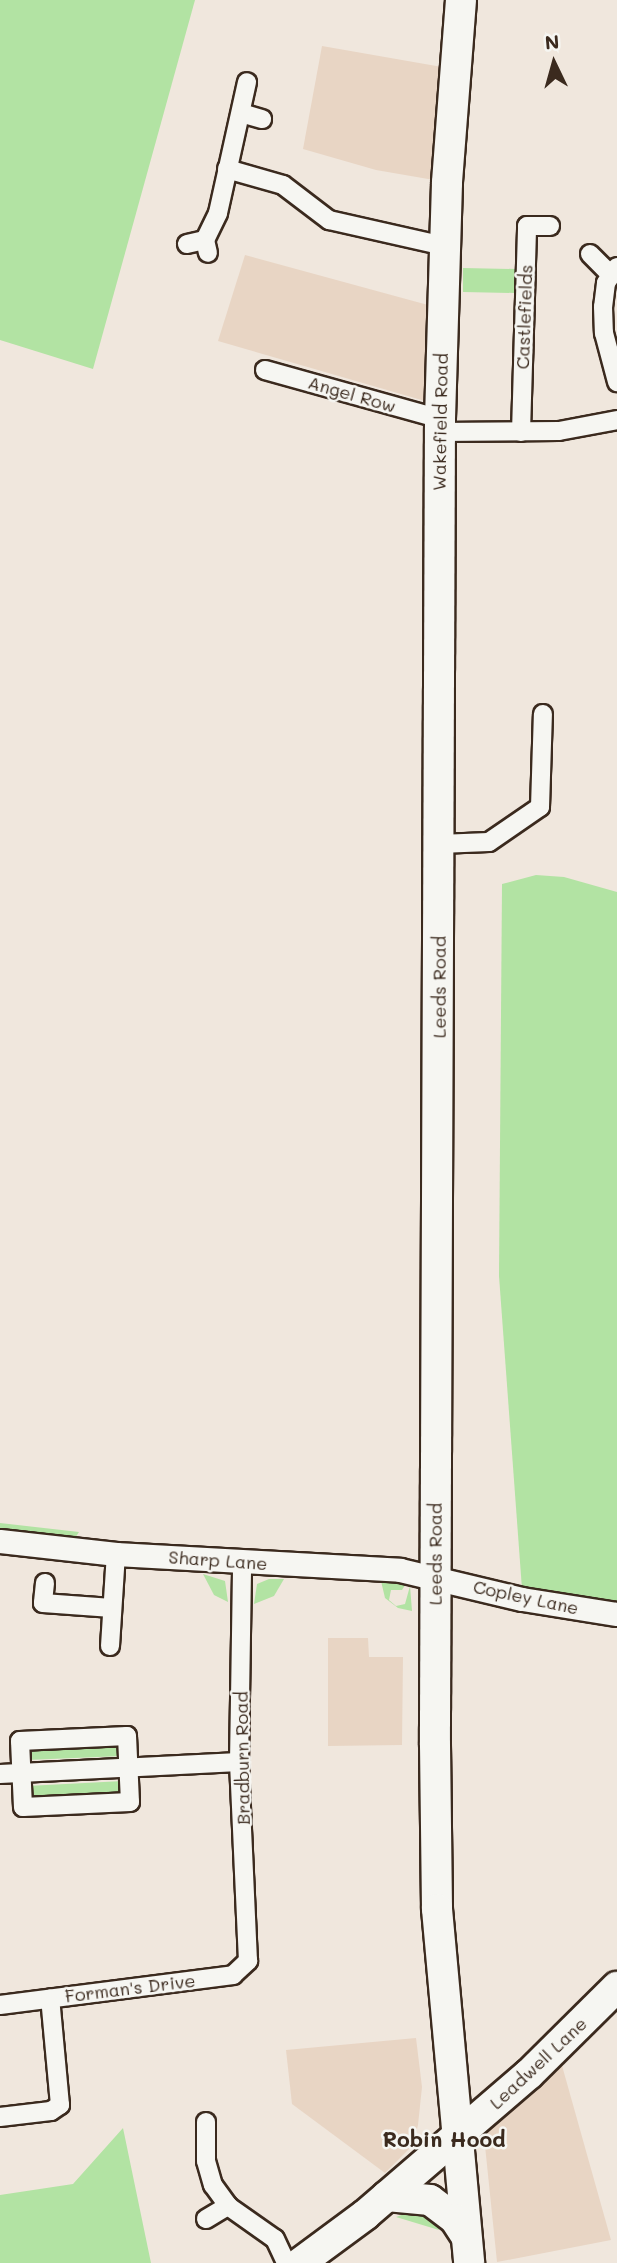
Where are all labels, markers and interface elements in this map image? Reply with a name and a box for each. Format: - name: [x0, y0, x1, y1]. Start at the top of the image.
- north arrow: [519, 28, 589, 98]
- text: N: [544, 29, 560, 55]
- street label: Castlefields: [511, 264, 537, 370]
- street label: Wakefield Road: [428, 353, 452, 491]
- street label: Angel Row: [306, 371, 398, 417]
- street label: Leeds Road: [428, 936, 450, 1038]
- street label: Leeds Road: [424, 1503, 446, 1605]
- street label: Sharp Lane: [168, 1546, 268, 1574]
- street label: Copley Lane: [471, 1575, 581, 1619]
- street label: Bradburn Road: [230, 1691, 254, 1825]
- street label: Forman's Drive: [63, 1969, 197, 2007]
- street label: Leadwell Lane: [485, 2012, 591, 2114]
- district label: Robin Hood: [382, 2126, 506, 2152]

